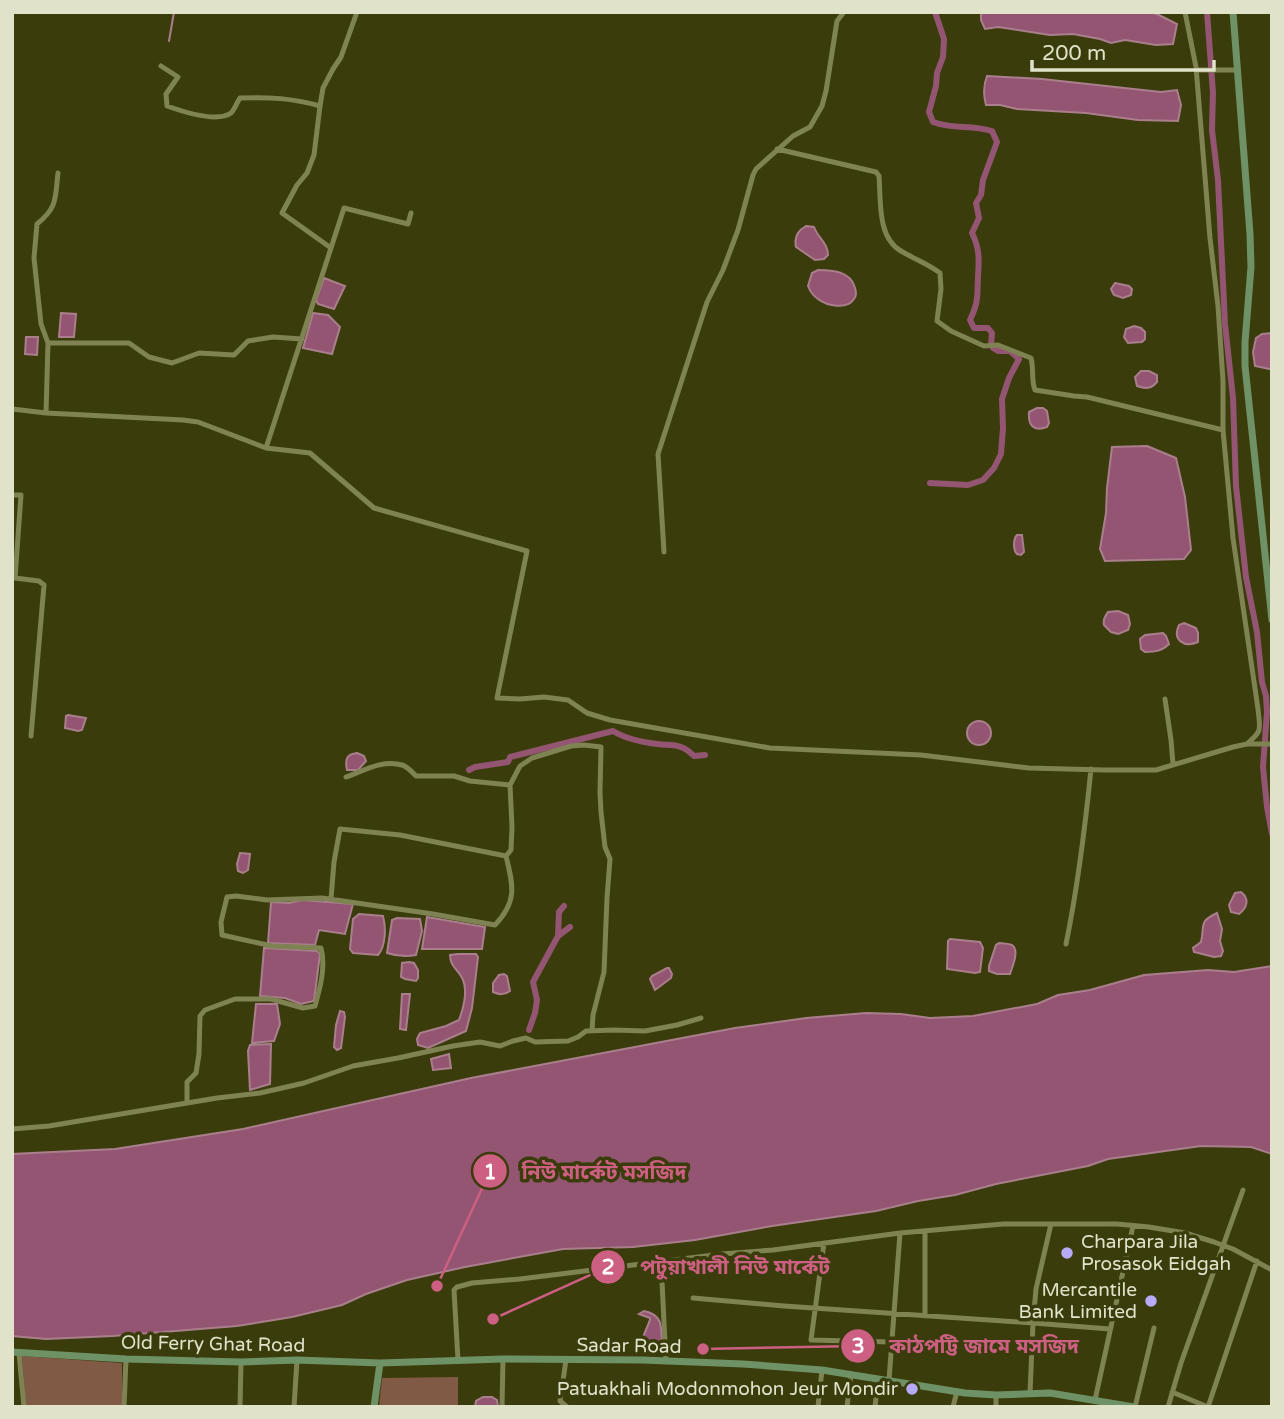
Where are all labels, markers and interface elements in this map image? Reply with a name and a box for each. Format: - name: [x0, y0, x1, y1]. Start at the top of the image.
- scale bar: [1032, 28, 1214, 72]
- text: 200 m: [1042, 41, 1106, 66]
- callout: নিউ মার্কেট মসজিদ: [472, 1150, 700, 1192]
- text: 1: [483, 1160, 497, 1185]
- text: নিউ মার্কেট মসজিদ: [521, 1160, 687, 1185]
- place label: Charpara Jila Prosasok Eidgah: [1081, 1231, 1231, 1275]
- marker: Charpara Jila Prosasok Eidgah: [1059, 1245, 1075, 1261]
- callout: পটুয়াখালী নিউ মার্কেট: [591, 1246, 844, 1288]
- text: 2: [601, 1255, 615, 1280]
- text: পটুয়াখালী নিউ মার্কেট: [640, 1255, 830, 1280]
- place label: Mercantile Bank Limited: [1019, 1279, 1137, 1323]
- marker: Mercantile Bank Limited: [1143, 1293, 1159, 1309]
- callout: কাঠপট্টি জামে মসজিদ: [840, 1325, 1093, 1367]
- street label: Old Ferry Ghat Road: [121, 1331, 305, 1357]
- street label: Sadar Road: [576, 1334, 682, 1358]
- text: 3: [851, 1334, 865, 1359]
- text: কাঠপট্টি জামে মসজিদ: [888, 1334, 1080, 1359]
- place label: Patuakhali Modonmohon Jeur Mondir: [557, 1378, 899, 1400]
- marker: Patuakhali Modonmohon Jeur Mondir: [904, 1381, 920, 1397]

